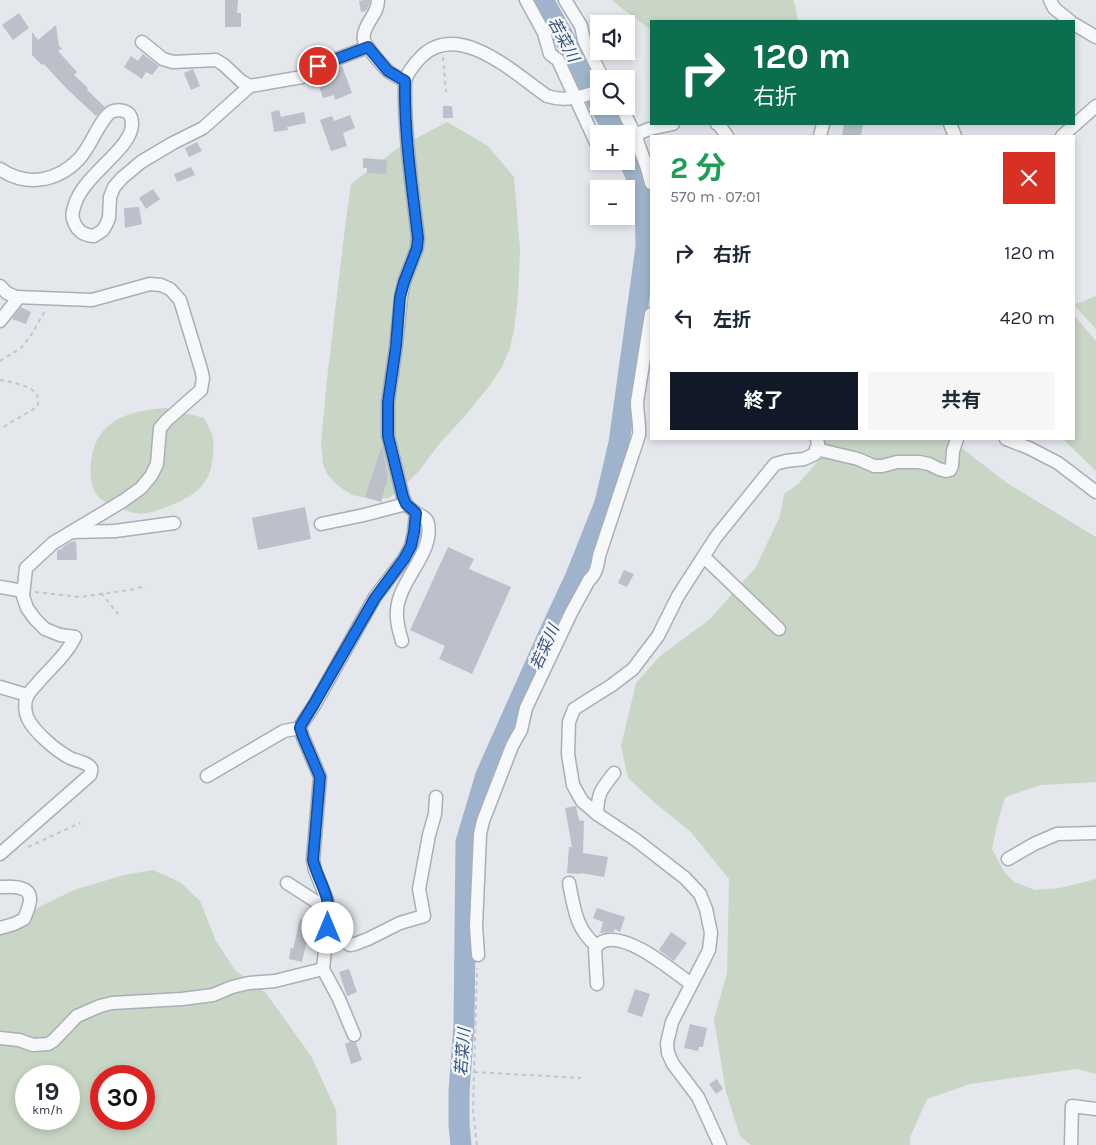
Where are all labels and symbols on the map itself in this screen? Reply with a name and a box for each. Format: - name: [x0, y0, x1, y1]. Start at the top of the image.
- water label: 若菜川: [544, 14, 584, 67]
- pin: [297, 45, 339, 87]
- water label: 若菜川: [526, 620, 564, 673]
- position arrow: [301, 901, 353, 953]
- water label: 若菜川: [451, 1025, 474, 1077]
- speed limit sign: 30: [90, 1065, 155, 1130]

